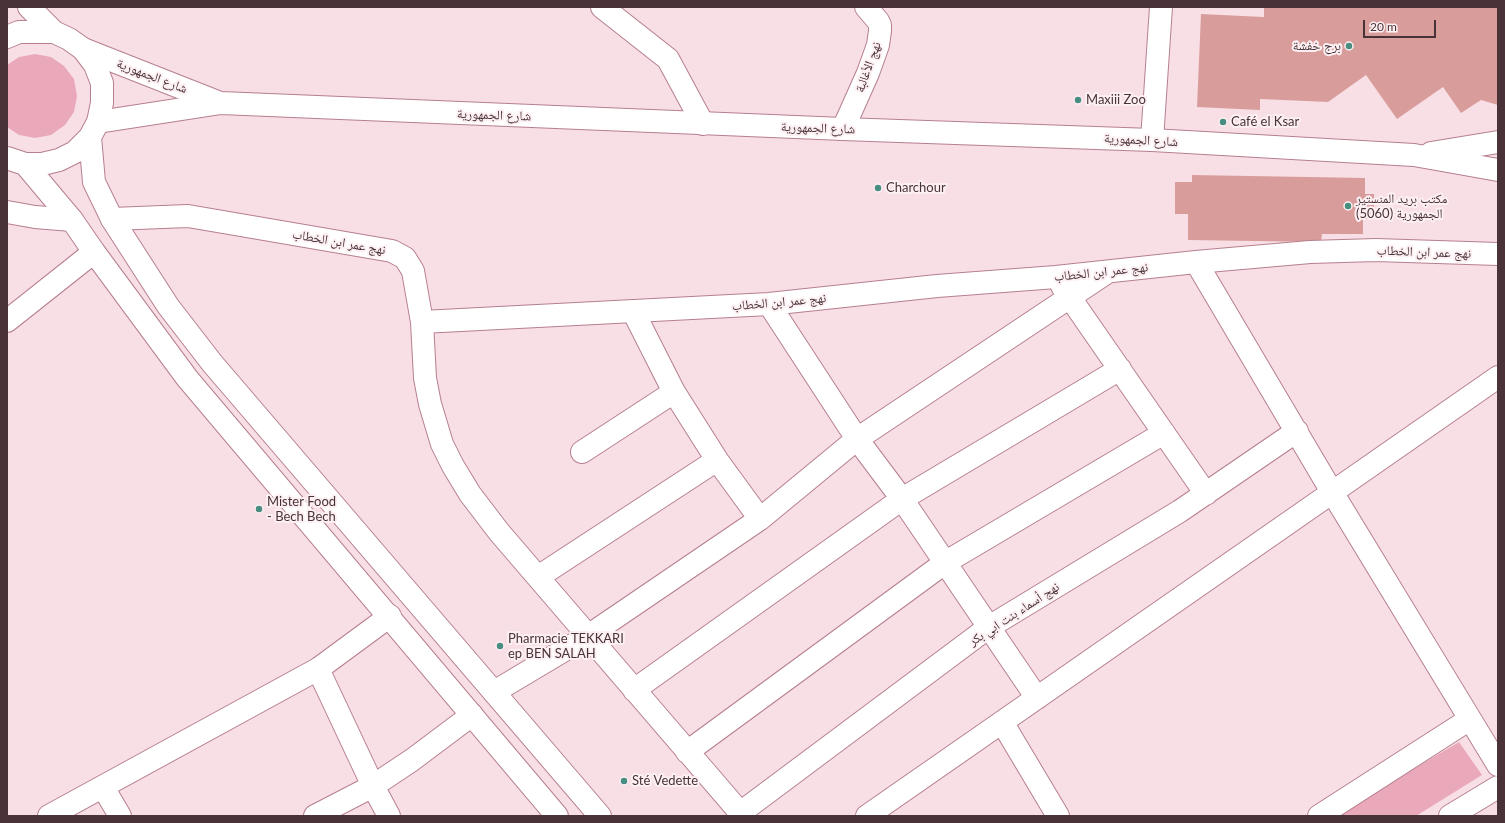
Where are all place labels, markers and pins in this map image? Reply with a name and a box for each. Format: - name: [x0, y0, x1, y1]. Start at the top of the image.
- place label: برج خفشة: [1293, 38, 1341, 54]
- marker: برج خفشة: [1344, 41, 1354, 51]
- place label: Maxiii Zoo: [1086, 92, 1146, 108]
- marker: Maxiii Zoo: [1073, 95, 1083, 105]
- place label: Café el Ksar: [1231, 114, 1299, 130]
- marker: Café el Ksar: [1218, 117, 1228, 127]
- place label: Charchour: [886, 180, 946, 196]
- marker: Charchour: [873, 183, 883, 193]
- place label: مكتب بريد المنستير الجمهورية (5060): [1356, 191, 1448, 222]
- marker: مكتب بريد المنستير الجمهورية (5060): [1343, 201, 1353, 211]
- place label: Mister Food - Bech Bech: [267, 494, 336, 525]
- marker: Mister Food - Bech Bech: [254, 504, 264, 514]
- place label: Pharmacie TEKKARI ep BEN SALAH: [508, 631, 624, 662]
- marker: Pharmacie TEKKARI ep BEN SALAH: [495, 641, 505, 651]
- place label: Sté Vedette: [632, 773, 698, 789]
- marker: Sté Vedette: [619, 776, 629, 786]

